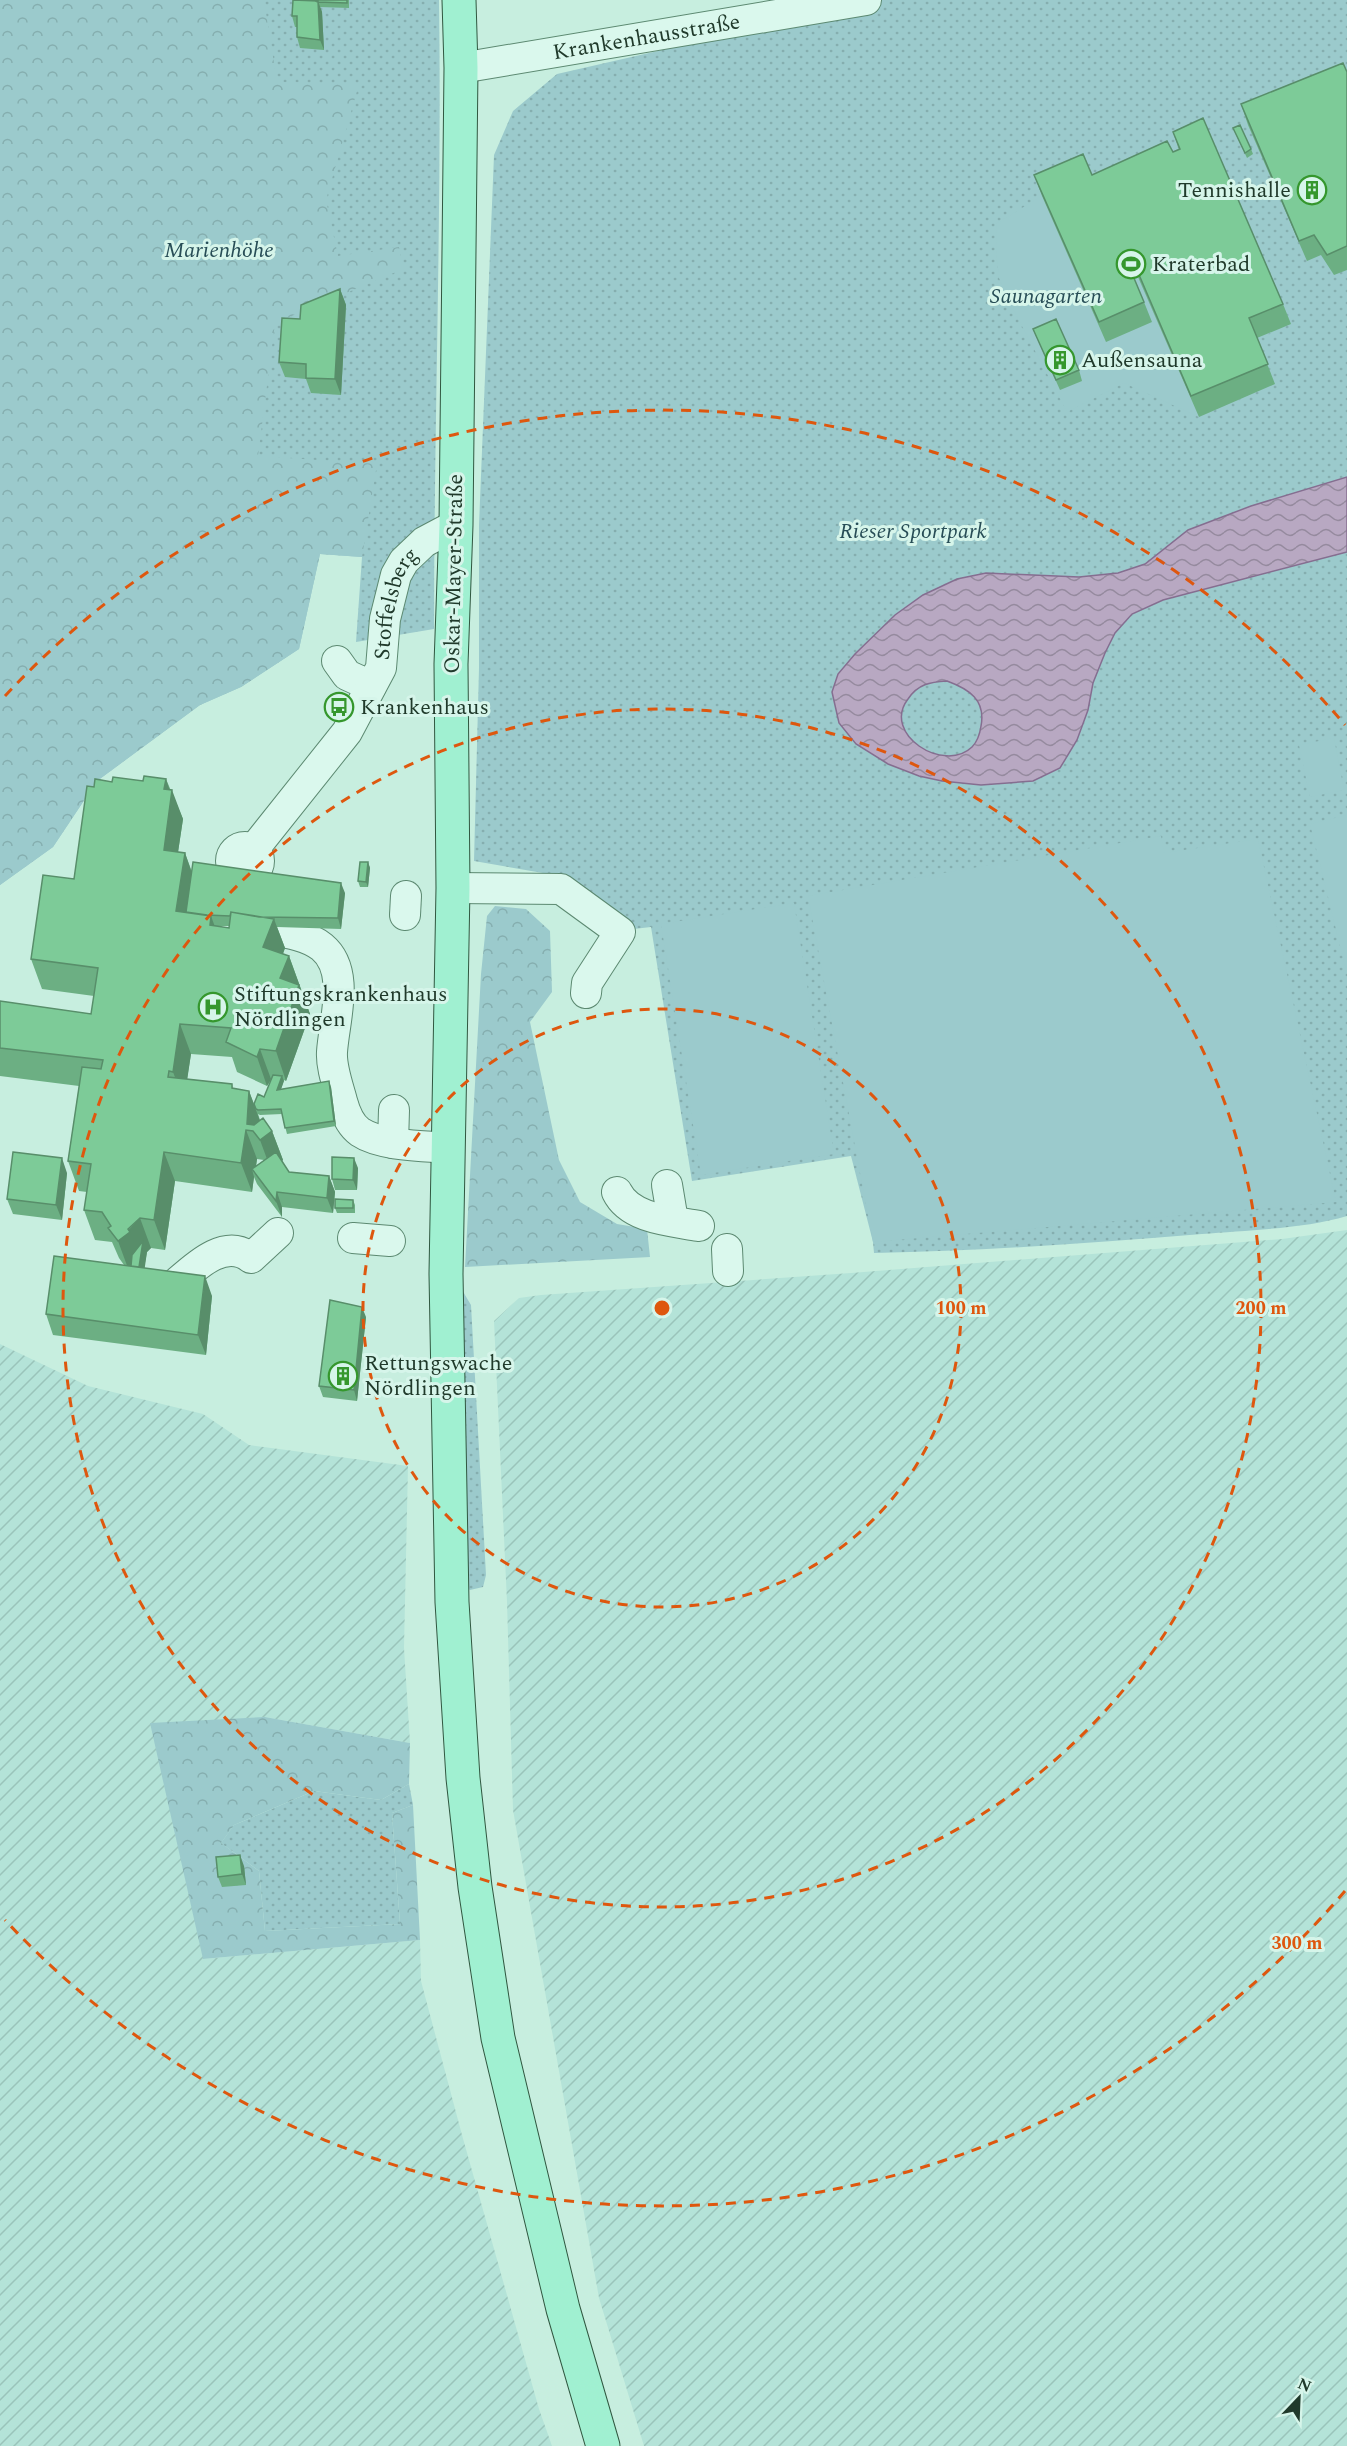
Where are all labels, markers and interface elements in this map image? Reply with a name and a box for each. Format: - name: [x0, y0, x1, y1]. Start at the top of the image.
- street label: Krankenhausstraße: [550, 5, 743, 69]
- place label: Tennishalle: [1178, 174, 1291, 207]
- building icon: Tennishalle: [1296, 174, 1328, 206]
- park label: Marienhöhe: [164, 234, 274, 267]
- sports icon: Kraterbad: [1115, 248, 1147, 280]
- place label: Kraterbad: [1152, 248, 1250, 281]
- park label: Saunagarten: [990, 280, 1102, 313]
- building icon: Außensauna: [1044, 344, 1076, 376]
- place label: Außensauna: [1081, 344, 1203, 377]
- street label: Oskar-Mayer-Straße: [436, 474, 472, 674]
- park label: Rieser Sportpark: [839, 515, 987, 548]
- street label: Stoffelsberg: [365, 539, 426, 661]
- bus stop icon: Krankenhaus: [323, 691, 355, 723]
- place label: Krankenhaus: [360, 691, 489, 724]
- place label: Stiftungskrankenhaus Nördlingen: [234, 978, 448, 1036]
- hospital icon: Stiftungskrankenhaus Nördlingen: [197, 991, 229, 1023]
- text: 100 m: [935, 1295, 987, 1322]
- text: 200 m: [1235, 1295, 1287, 1322]
- centre of rings: [652, 1298, 672, 1318]
- place label: Rettungswache Nördlingen: [364, 1347, 512, 1405]
- building icon: Rettungswache Nördlingen: [327, 1360, 359, 1392]
- text: 300 m: [1271, 1930, 1323, 1957]
- north arrow: [1269, 2368, 1329, 2428]
- text: N: [1294, 2372, 1315, 2399]

